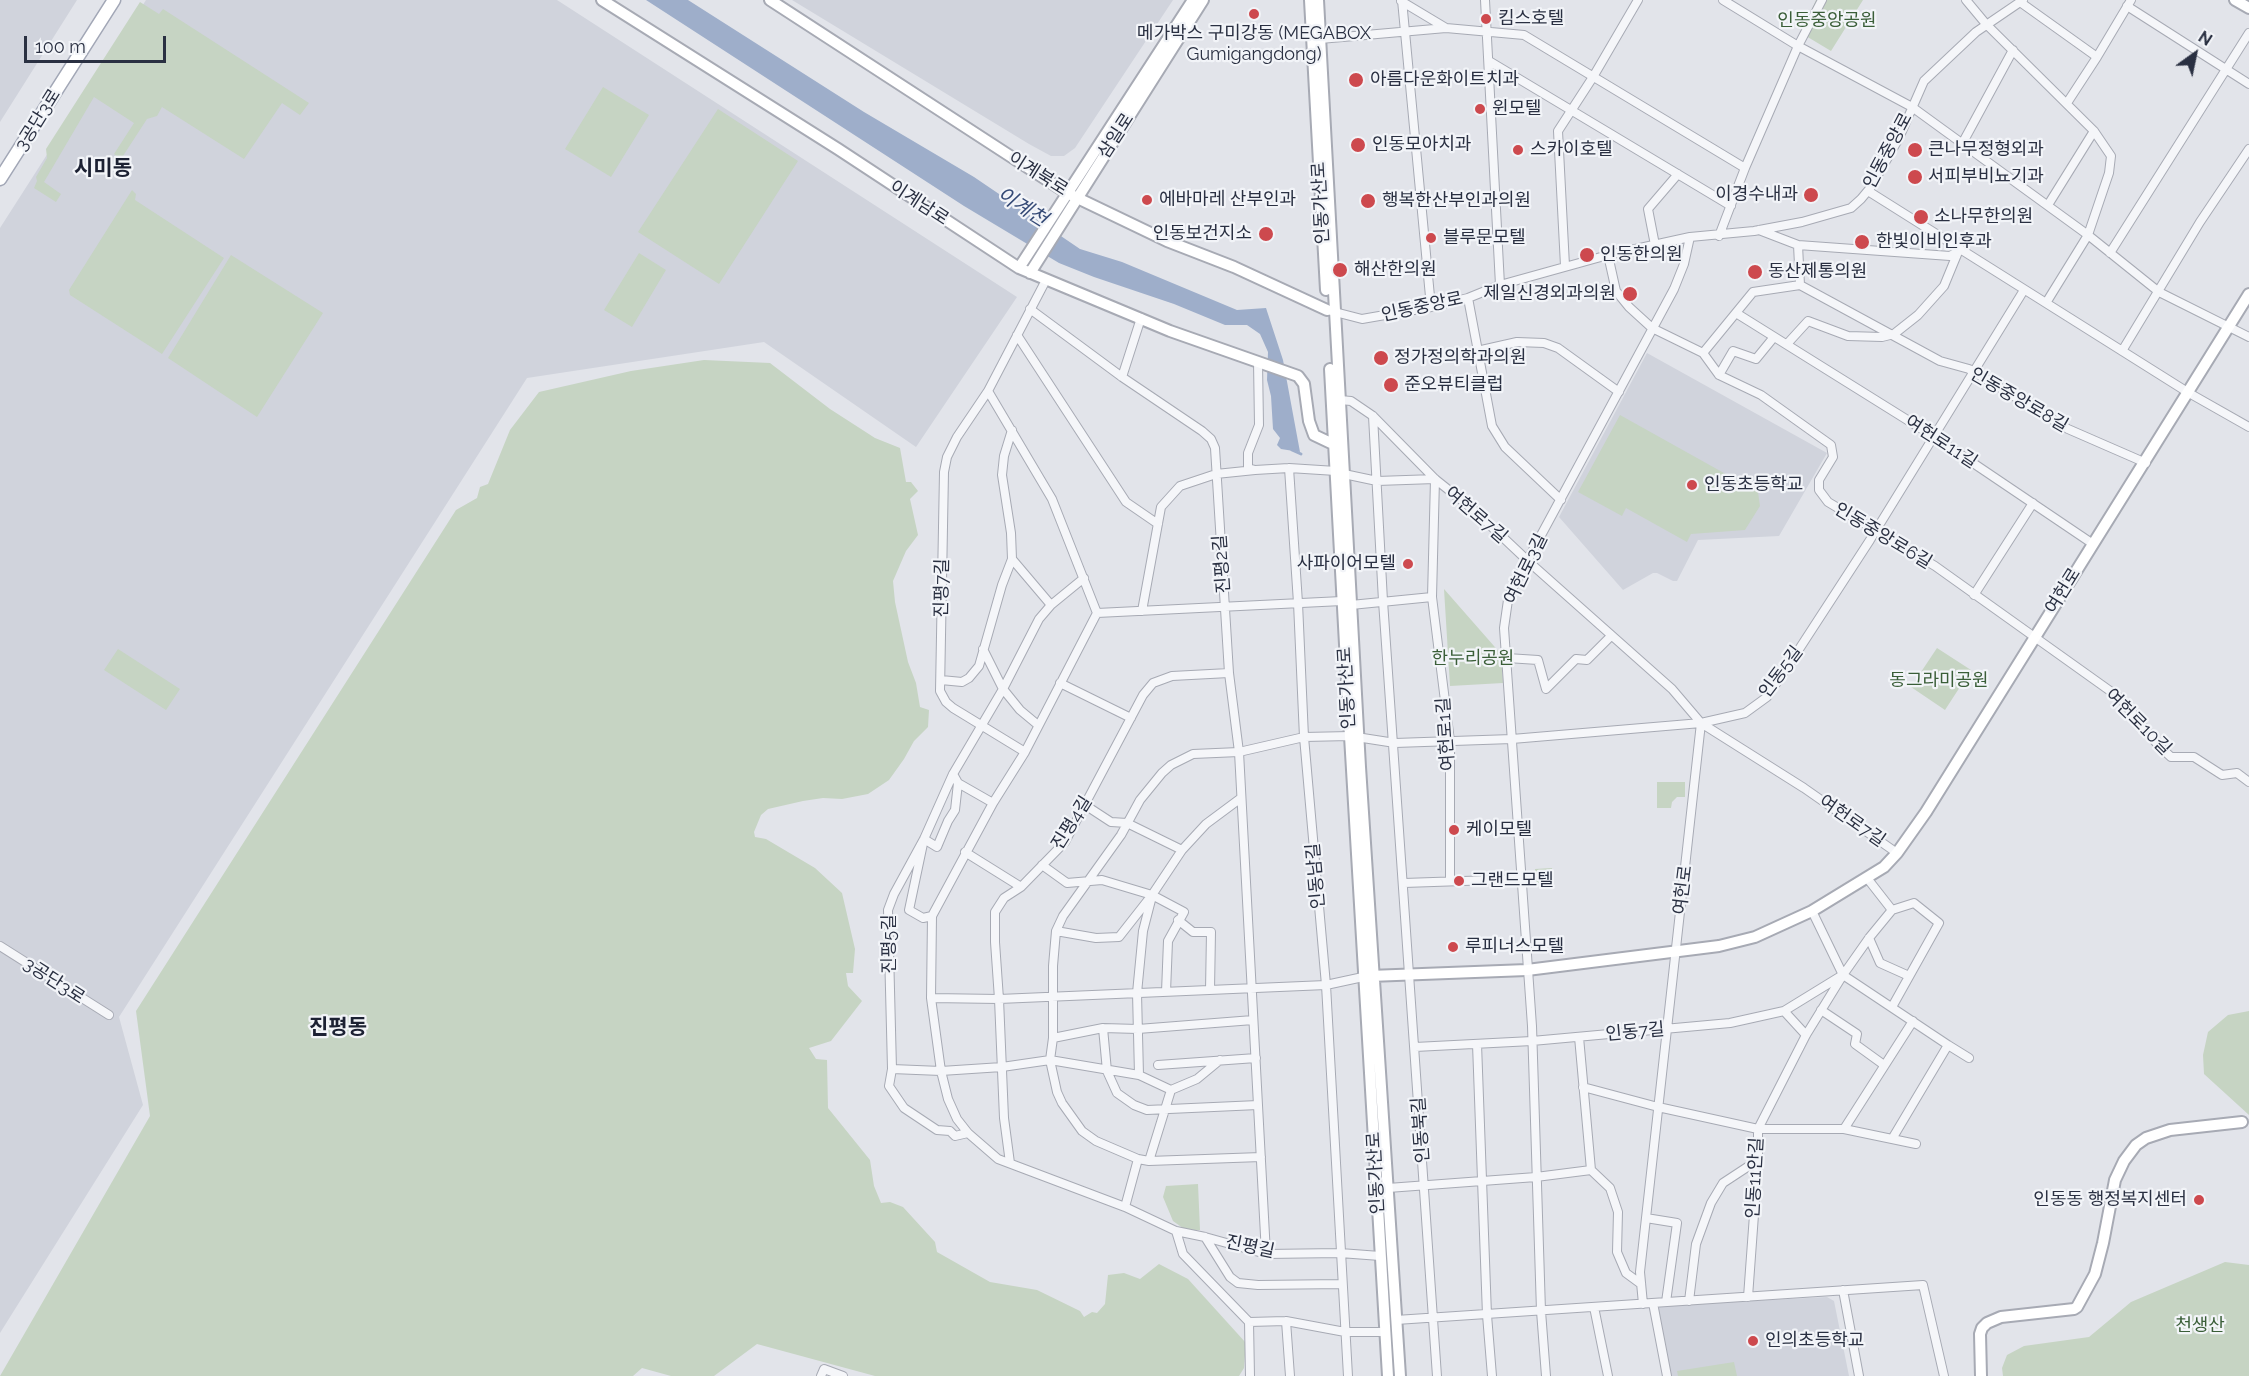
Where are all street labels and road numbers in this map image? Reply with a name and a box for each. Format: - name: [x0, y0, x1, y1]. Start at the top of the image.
- street label: 3공단3로: [11, 85, 65, 155]
- street label: 삼일로: [1093, 109, 1139, 163]
- street label: 인동중앙로: [1859, 109, 1917, 193]
- street label: 이계북로: [1004, 147, 1072, 201]
- street label: 인동가산로: [1308, 161, 1334, 245]
- street label: 이계남로: [885, 176, 953, 230]
- street label: 인동중앙로: [1379, 288, 1465, 326]
- street label: 인동중앙로8길: [1966, 363, 2072, 437]
- street label: 여헌로11길: [1901, 411, 1981, 473]
- street label: 여헌로7길: [1440, 482, 1512, 548]
- street label: 인동중앙로6길: [1830, 498, 1936, 574]
- street label: 여헌로3길: [1500, 530, 1552, 608]
- street label: 진평2길: [1209, 534, 1235, 594]
- street label: 진평7길: [931, 558, 953, 618]
- street label: 여헌로: [2041, 564, 2085, 618]
- street label: 인동5길: [1754, 642, 1808, 702]
- street label: 인동가산로: [1334, 646, 1360, 730]
- street label: 여헌로10길: [2100, 684, 2176, 760]
- street label: 여헌로1길: [1433, 696, 1459, 772]
- street label: 여헌로7길: [1815, 790, 1889, 852]
- street label: 진평4길: [1047, 792, 1097, 854]
- street label: 인동남길: [1302, 842, 1330, 910]
- street label: 여헌로: [1669, 864, 1697, 916]
- street label: 진평5길: [879, 914, 901, 974]
- street label: 3공단3로: [19, 953, 89, 1009]
- street label: 인동7길: [1605, 1019, 1665, 1045]
- street label: 인동북길: [1408, 1096, 1434, 1164]
- street label: 인동가산로: [1363, 1131, 1389, 1215]
- street label: 인동11안길: [1742, 1137, 1768, 1219]
- street label: 진평길: [1223, 1231, 1277, 1263]

